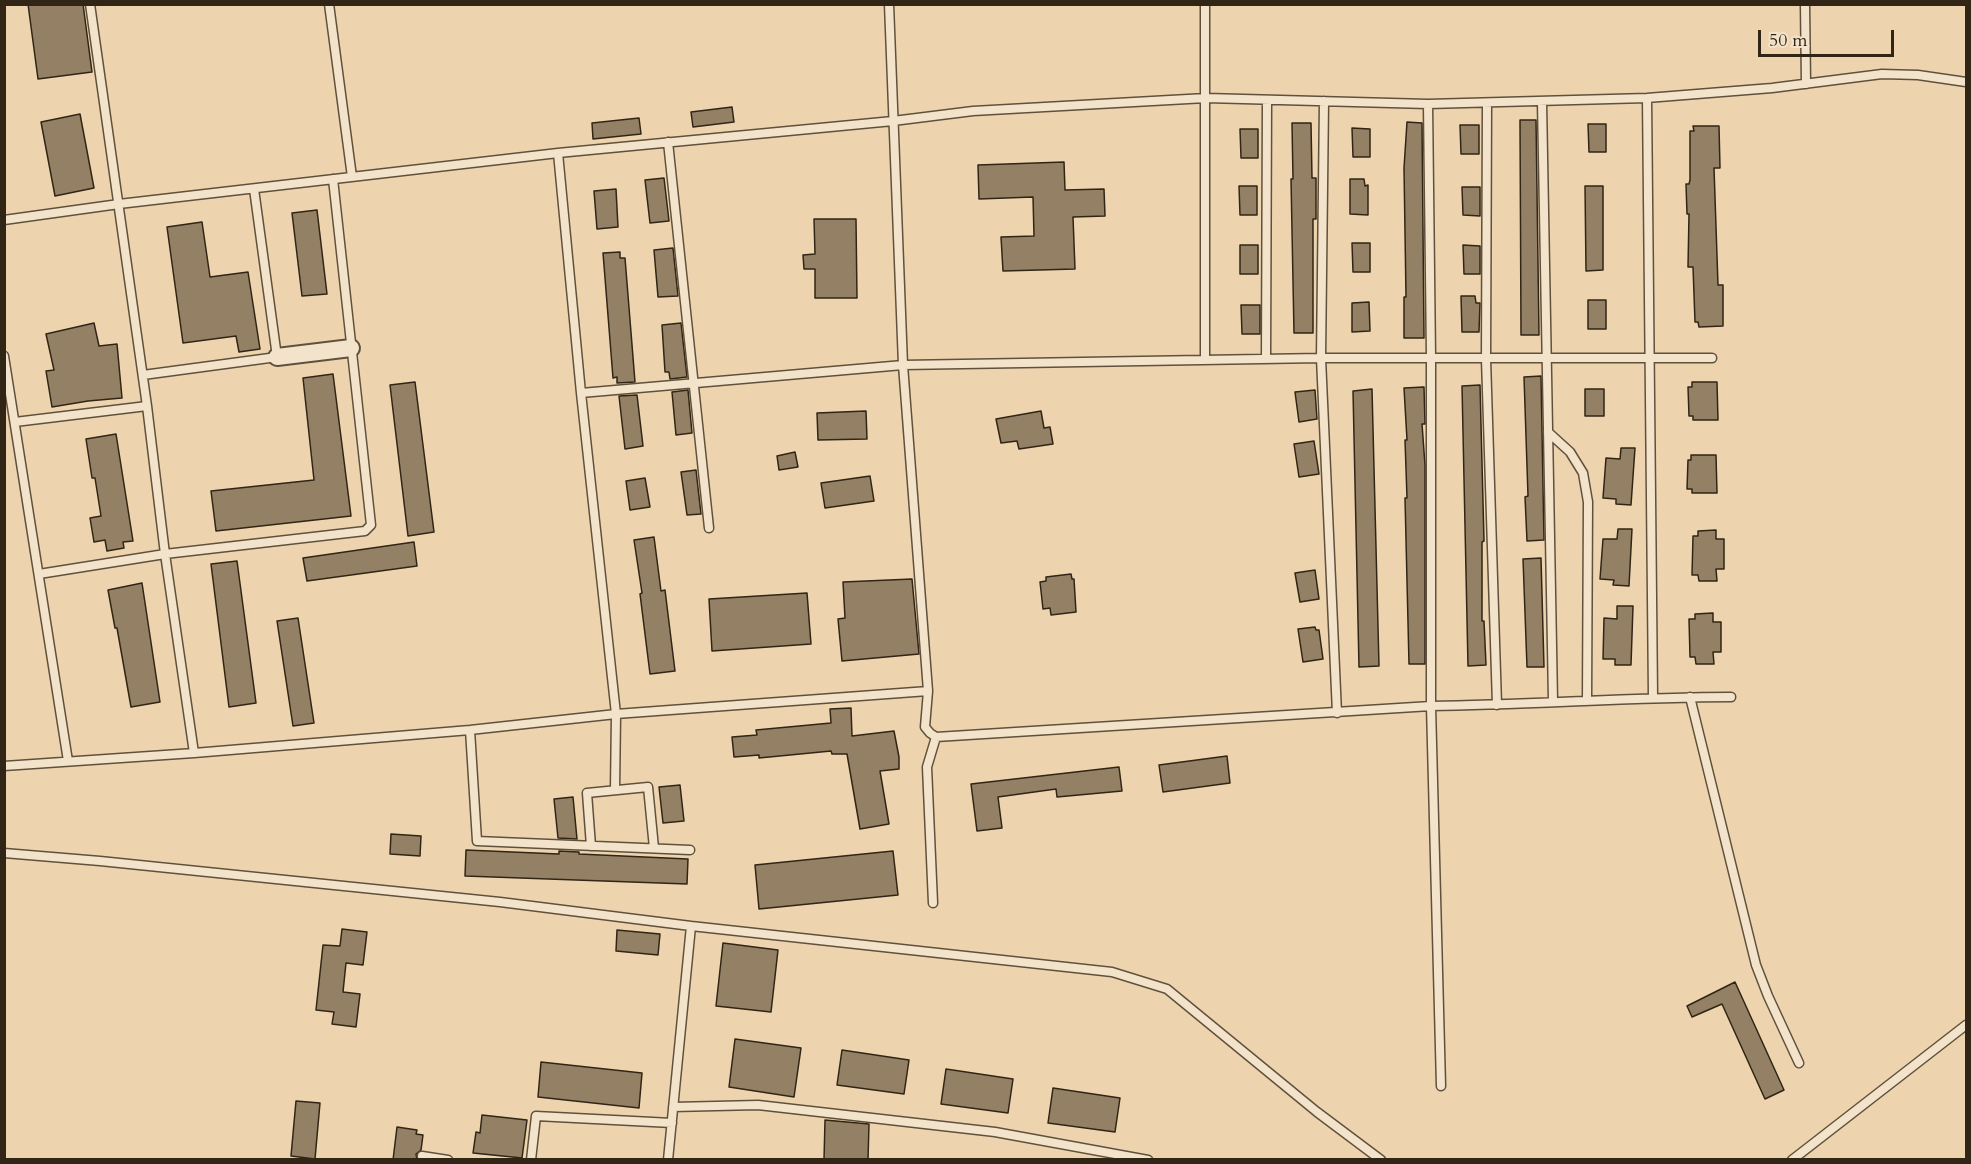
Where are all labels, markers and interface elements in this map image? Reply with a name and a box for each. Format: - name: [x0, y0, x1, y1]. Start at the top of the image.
- scale bar: [1761, 18, 1898, 56]
- text: 50 m: [1769, 28, 1808, 53]

